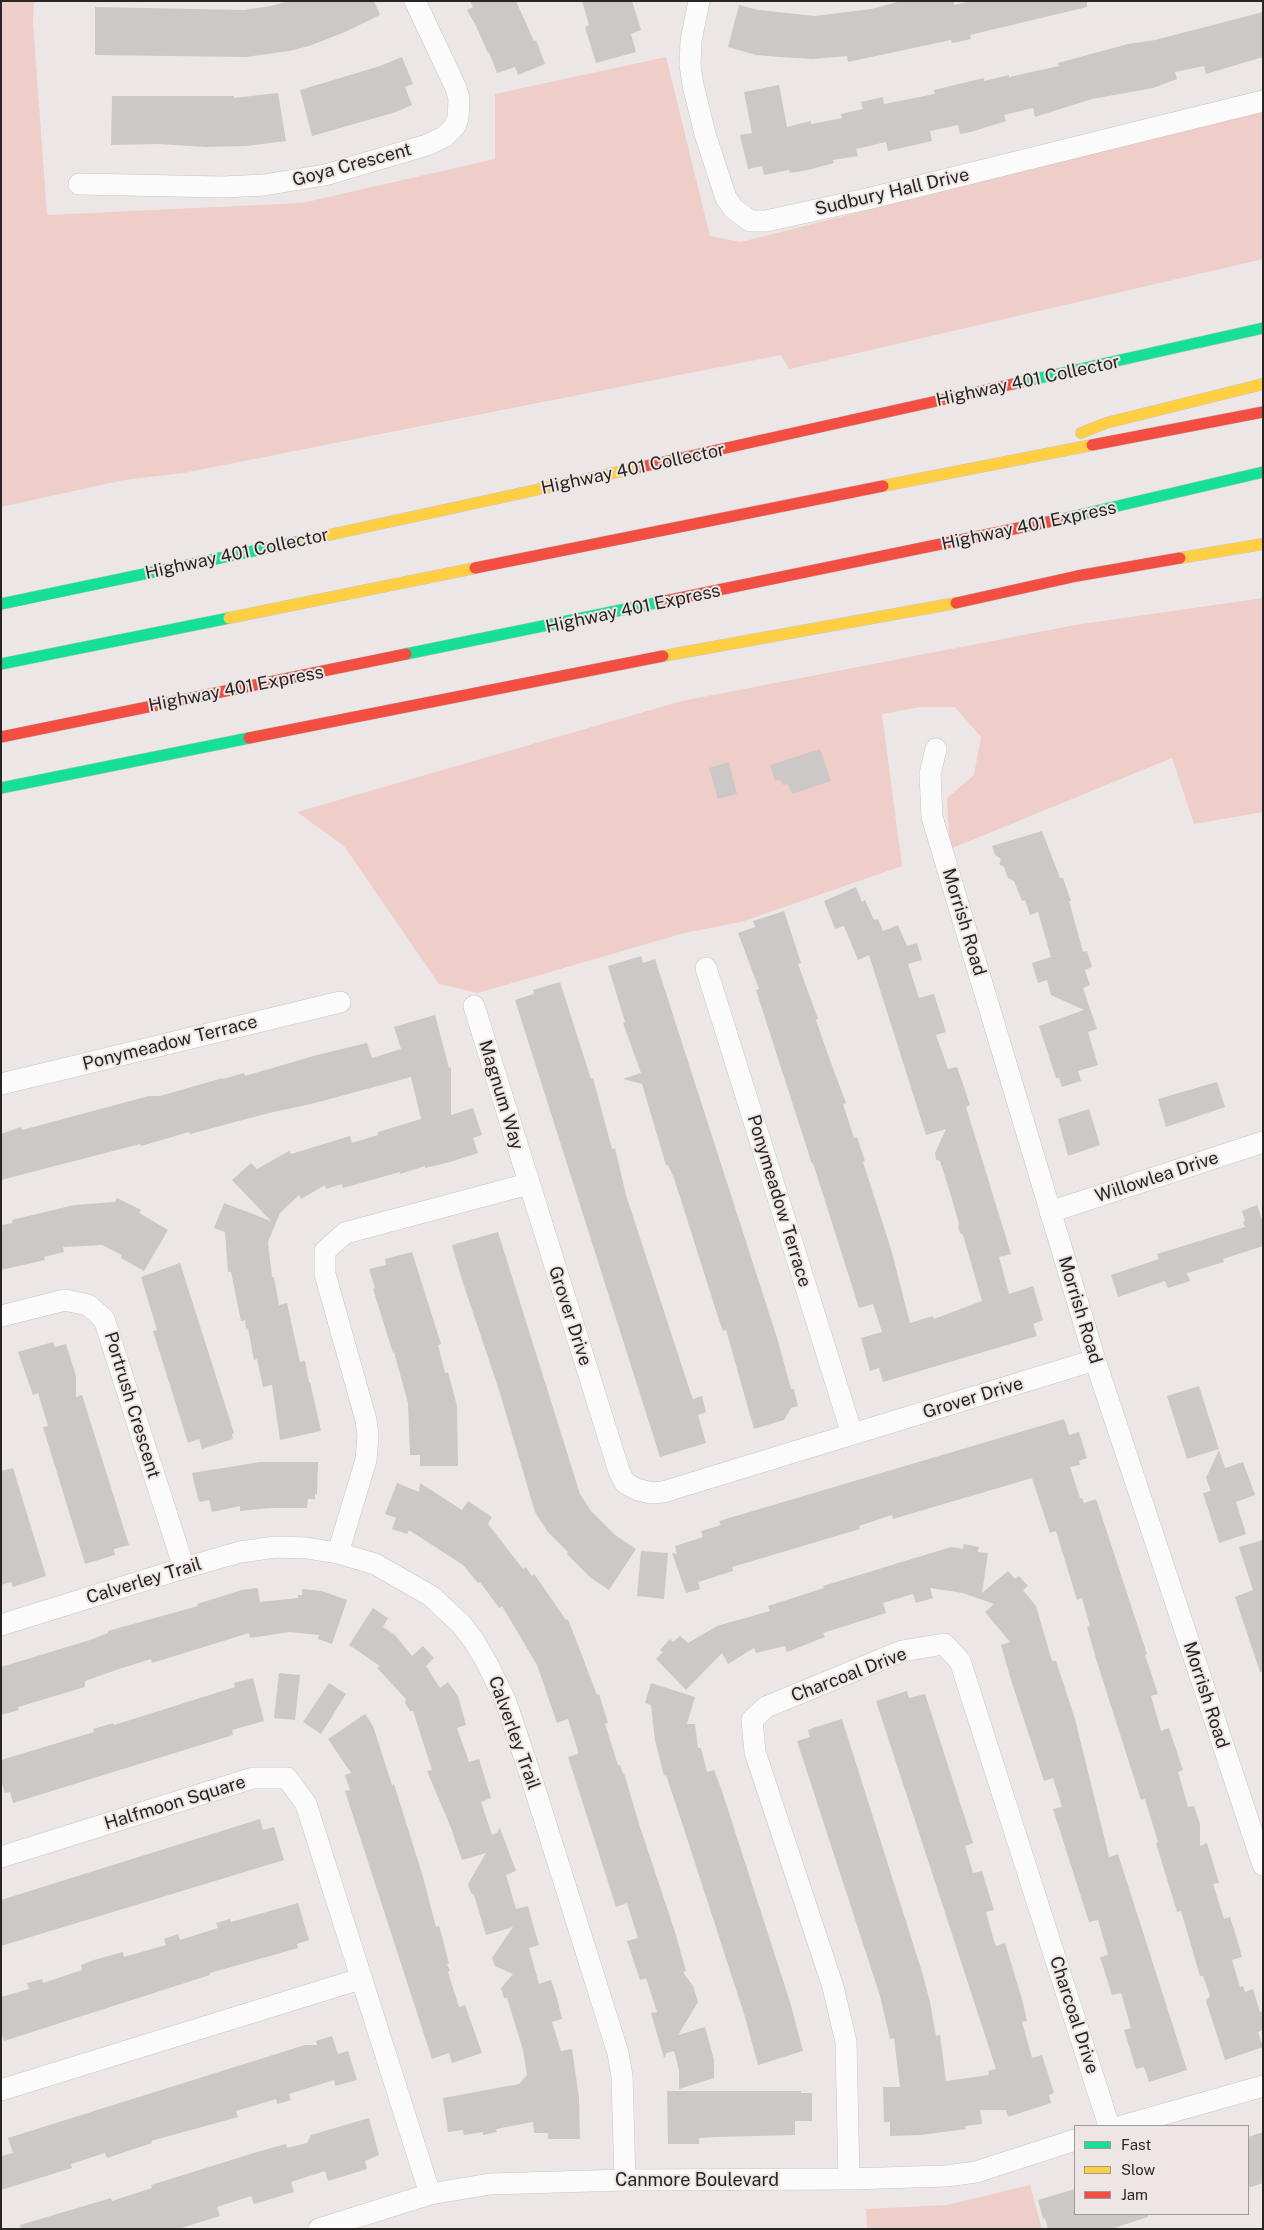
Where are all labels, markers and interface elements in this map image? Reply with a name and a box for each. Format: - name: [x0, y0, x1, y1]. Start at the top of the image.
- street label: Goya Crescent: [290, 139, 414, 191]
- street label: Sudbury Hall Drive: [813, 164, 971, 220]
- street label: Highway 401 Collector: [934, 351, 1122, 411]
- street label: Highway 401 Collector: [539, 439, 727, 499]
- street label: Highway 401 Express: [940, 497, 1118, 555]
- street label: Highway 401 Collector: [143, 524, 331, 584]
- street label: Highway 401 Express: [544, 580, 722, 638]
- street label: Highway 401 Express: [147, 661, 325, 717]
- street label: Morrish Road: [937, 866, 991, 978]
- street label: Ponymeadow Terrace: [80, 1011, 260, 1075]
- street label: Magnum Way: [474, 1038, 528, 1152]
- street label: Ponymeadow Terrace: [742, 1112, 816, 1290]
- street label: Willowlea Drive: [1093, 1147, 1221, 1207]
- street label: Morrish Road: [1053, 1254, 1107, 1366]
- street label: Grover Drive: [544, 1263, 596, 1369]
- street label: Portrush Crescent: [99, 1329, 165, 1481]
- street label: Grover Drive: [920, 1373, 1026, 1423]
- street label: Calverley Trail: [84, 1553, 204, 1609]
- street label: Morrish Road: [1179, 1639, 1233, 1751]
- street label: Charcoal Drive: [788, 1643, 910, 1707]
- street label: Calverley Trail: [483, 1673, 545, 1793]
- street label: Halfmoon Square: [102, 1771, 248, 1835]
- street label: Charcoal Drive: [1045, 1954, 1103, 2076]
- legend: [1074, 2125, 1249, 2215]
- text: Fast: [1121, 2136, 1151, 2153]
- text: Slow: [1121, 2161, 1155, 2178]
- street label: Canmore Boulevard: [615, 2169, 779, 2191]
- text: Jam: [1121, 2186, 1148, 2203]

